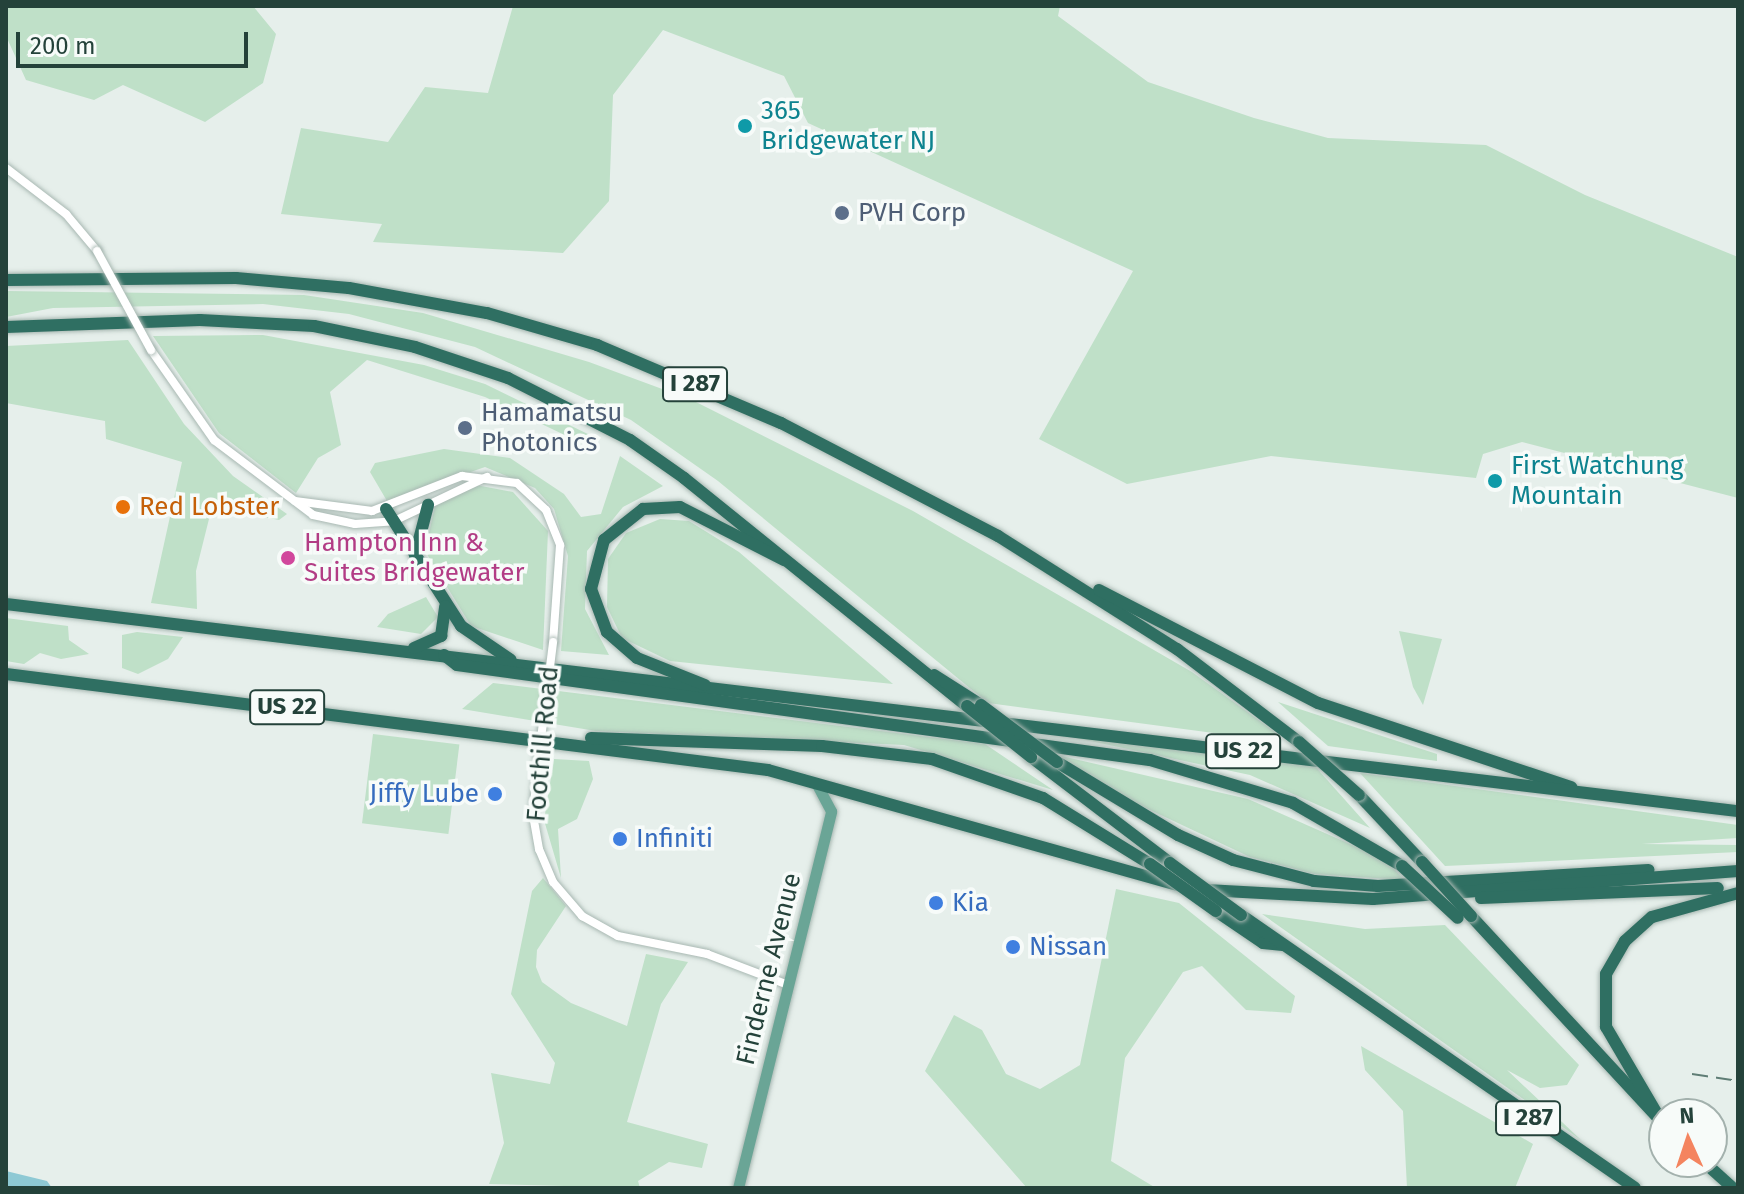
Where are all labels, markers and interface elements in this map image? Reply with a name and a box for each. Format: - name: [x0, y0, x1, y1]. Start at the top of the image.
- scale bar: [20, 16, 252, 66]
- text: 200 m: [30, 32, 96, 60]
- place label: 365 Bridgewater NJ: [761, 95, 935, 156]
- marker: 365 Bridgewater NJ: [736, 117, 754, 135]
- place label: PVH Corp: [858, 197, 966, 229]
- marker: PVH Corp: [833, 204, 851, 222]
- road number: I 287: [661, 364, 729, 404]
- place label: Hamamatsu Photonics: [481, 397, 622, 458]
- marker: Hamamatsu Photonics: [456, 419, 474, 437]
- place label: First Watchung Mountain: [1511, 450, 1684, 512]
- marker: First Watchung Mountain: [1486, 472, 1504, 490]
- place label: Red Lobster: [139, 491, 279, 523]
- marker: Red Lobster: [114, 498, 132, 516]
- place label: Hampton Inn & Suites Bridgewater: [304, 527, 525, 588]
- marker: Hampton Inn & Suites Bridgewater: [279, 549, 297, 567]
- street label: Foothill Road: [521, 665, 565, 823]
- road number: US 22: [249, 687, 325, 727]
- road number: US 22: [1205, 731, 1281, 771]
- place label: Jiffy Lube: [369, 778, 479, 810]
- marker: Jiffy Lube: [486, 785, 504, 803]
- place label: Infiniti: [636, 823, 713, 855]
- marker: Infiniti: [611, 830, 629, 848]
- street label: Finderne Avenue: [730, 870, 808, 1068]
- place label: Kia: [952, 887, 989, 919]
- marker: Kia: [927, 894, 945, 912]
- place label: Nissan: [1029, 931, 1107, 963]
- marker: Nissan: [1004, 938, 1022, 956]
- road number: I 287: [1494, 1098, 1562, 1138]
- north arrow: [1648, 1098, 1728, 1178]
- text: N: [1679, 1102, 1695, 1129]

